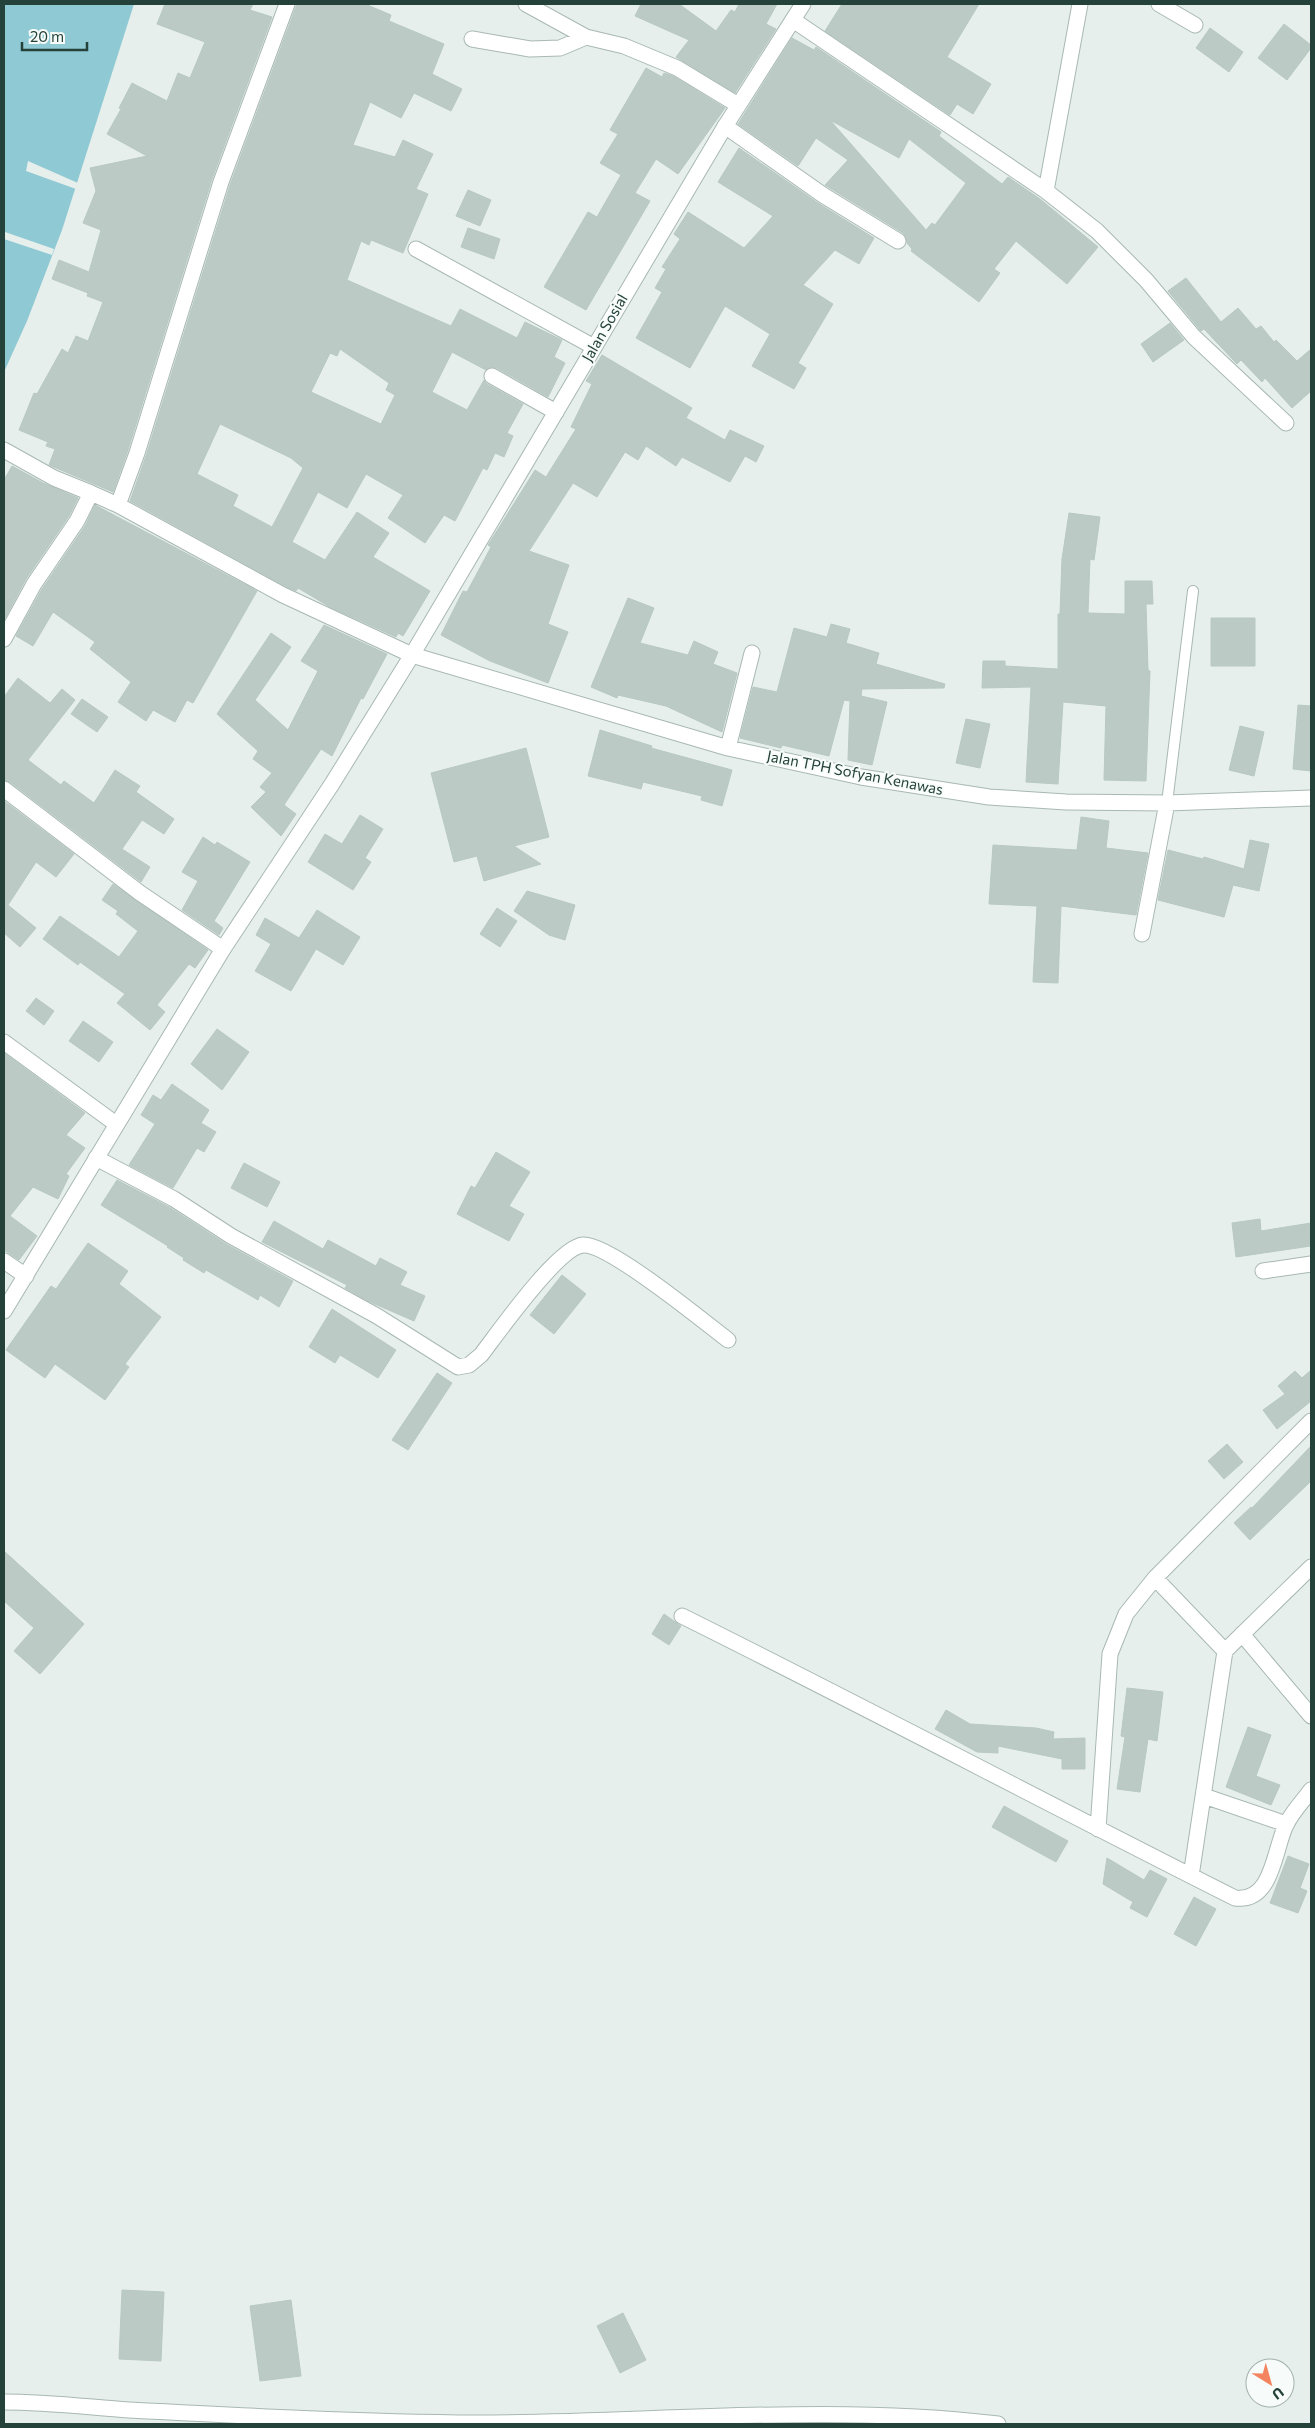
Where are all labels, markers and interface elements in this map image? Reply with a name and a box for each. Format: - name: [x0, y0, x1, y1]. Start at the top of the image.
- scale bar: [22, 20, 88, 52]
- text: 20 m: [30, 27, 64, 45]
- street label: Jalan Sosial: [578, 290, 631, 365]
- street label: Jalan TPH Sofyan Kenawas: [766, 746, 945, 798]
- north arrow: [1245, 2358, 1295, 2408]
- text: U: [1269, 2384, 1287, 2404]

